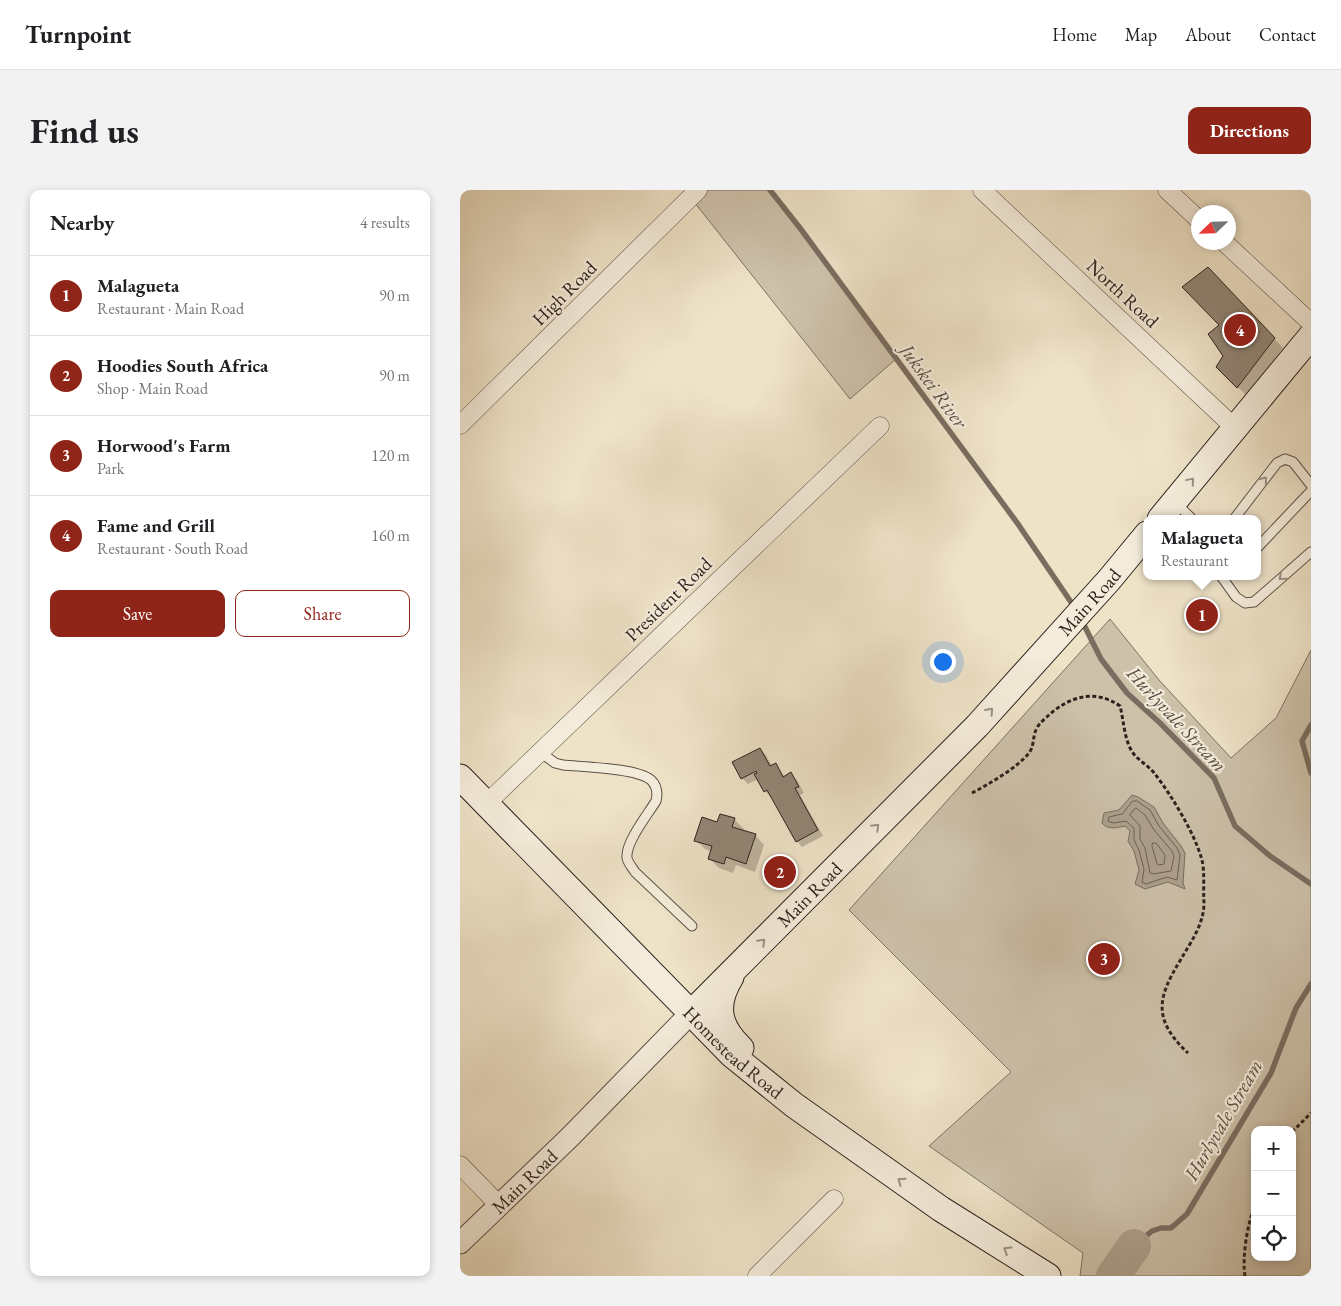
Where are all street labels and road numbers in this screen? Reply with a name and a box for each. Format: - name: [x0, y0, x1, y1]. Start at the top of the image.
- street label: North Road: [1081, 253, 1164, 333]
- street label: High Road: [527, 255, 602, 331]
- street label: President Road: [620, 551, 717, 647]
- street label: Main Road: [1053, 563, 1127, 641]
- street label: Main Road: [772, 856, 848, 933]
- street label: Homestead Road: [678, 1000, 789, 1105]
- street label: Main Road: [486, 1144, 563, 1219]

